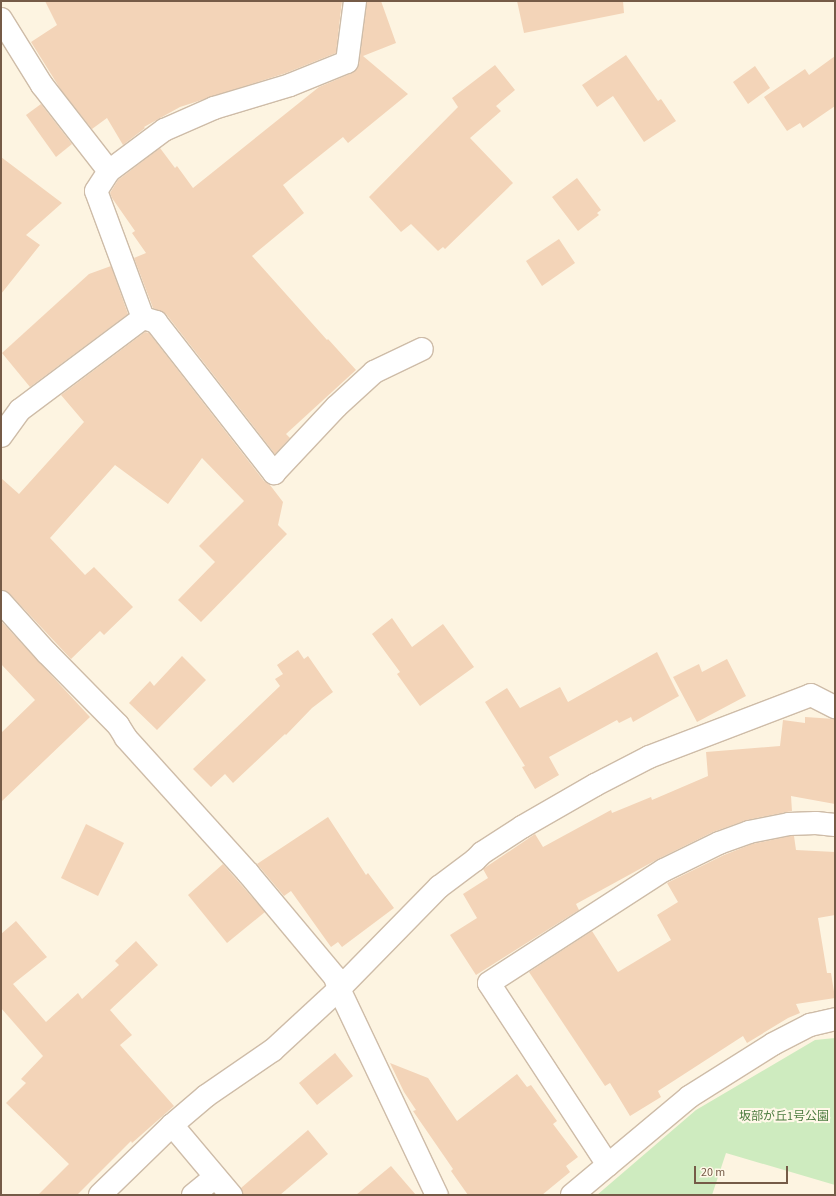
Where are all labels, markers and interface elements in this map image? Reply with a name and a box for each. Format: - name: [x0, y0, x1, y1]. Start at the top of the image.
- park label: 坂部が丘1号公園: [739, 1110, 829, 1124]
- scale bar: [696, 1158, 790, 1184]
- text: 20 m: [701, 1164, 725, 1181]

